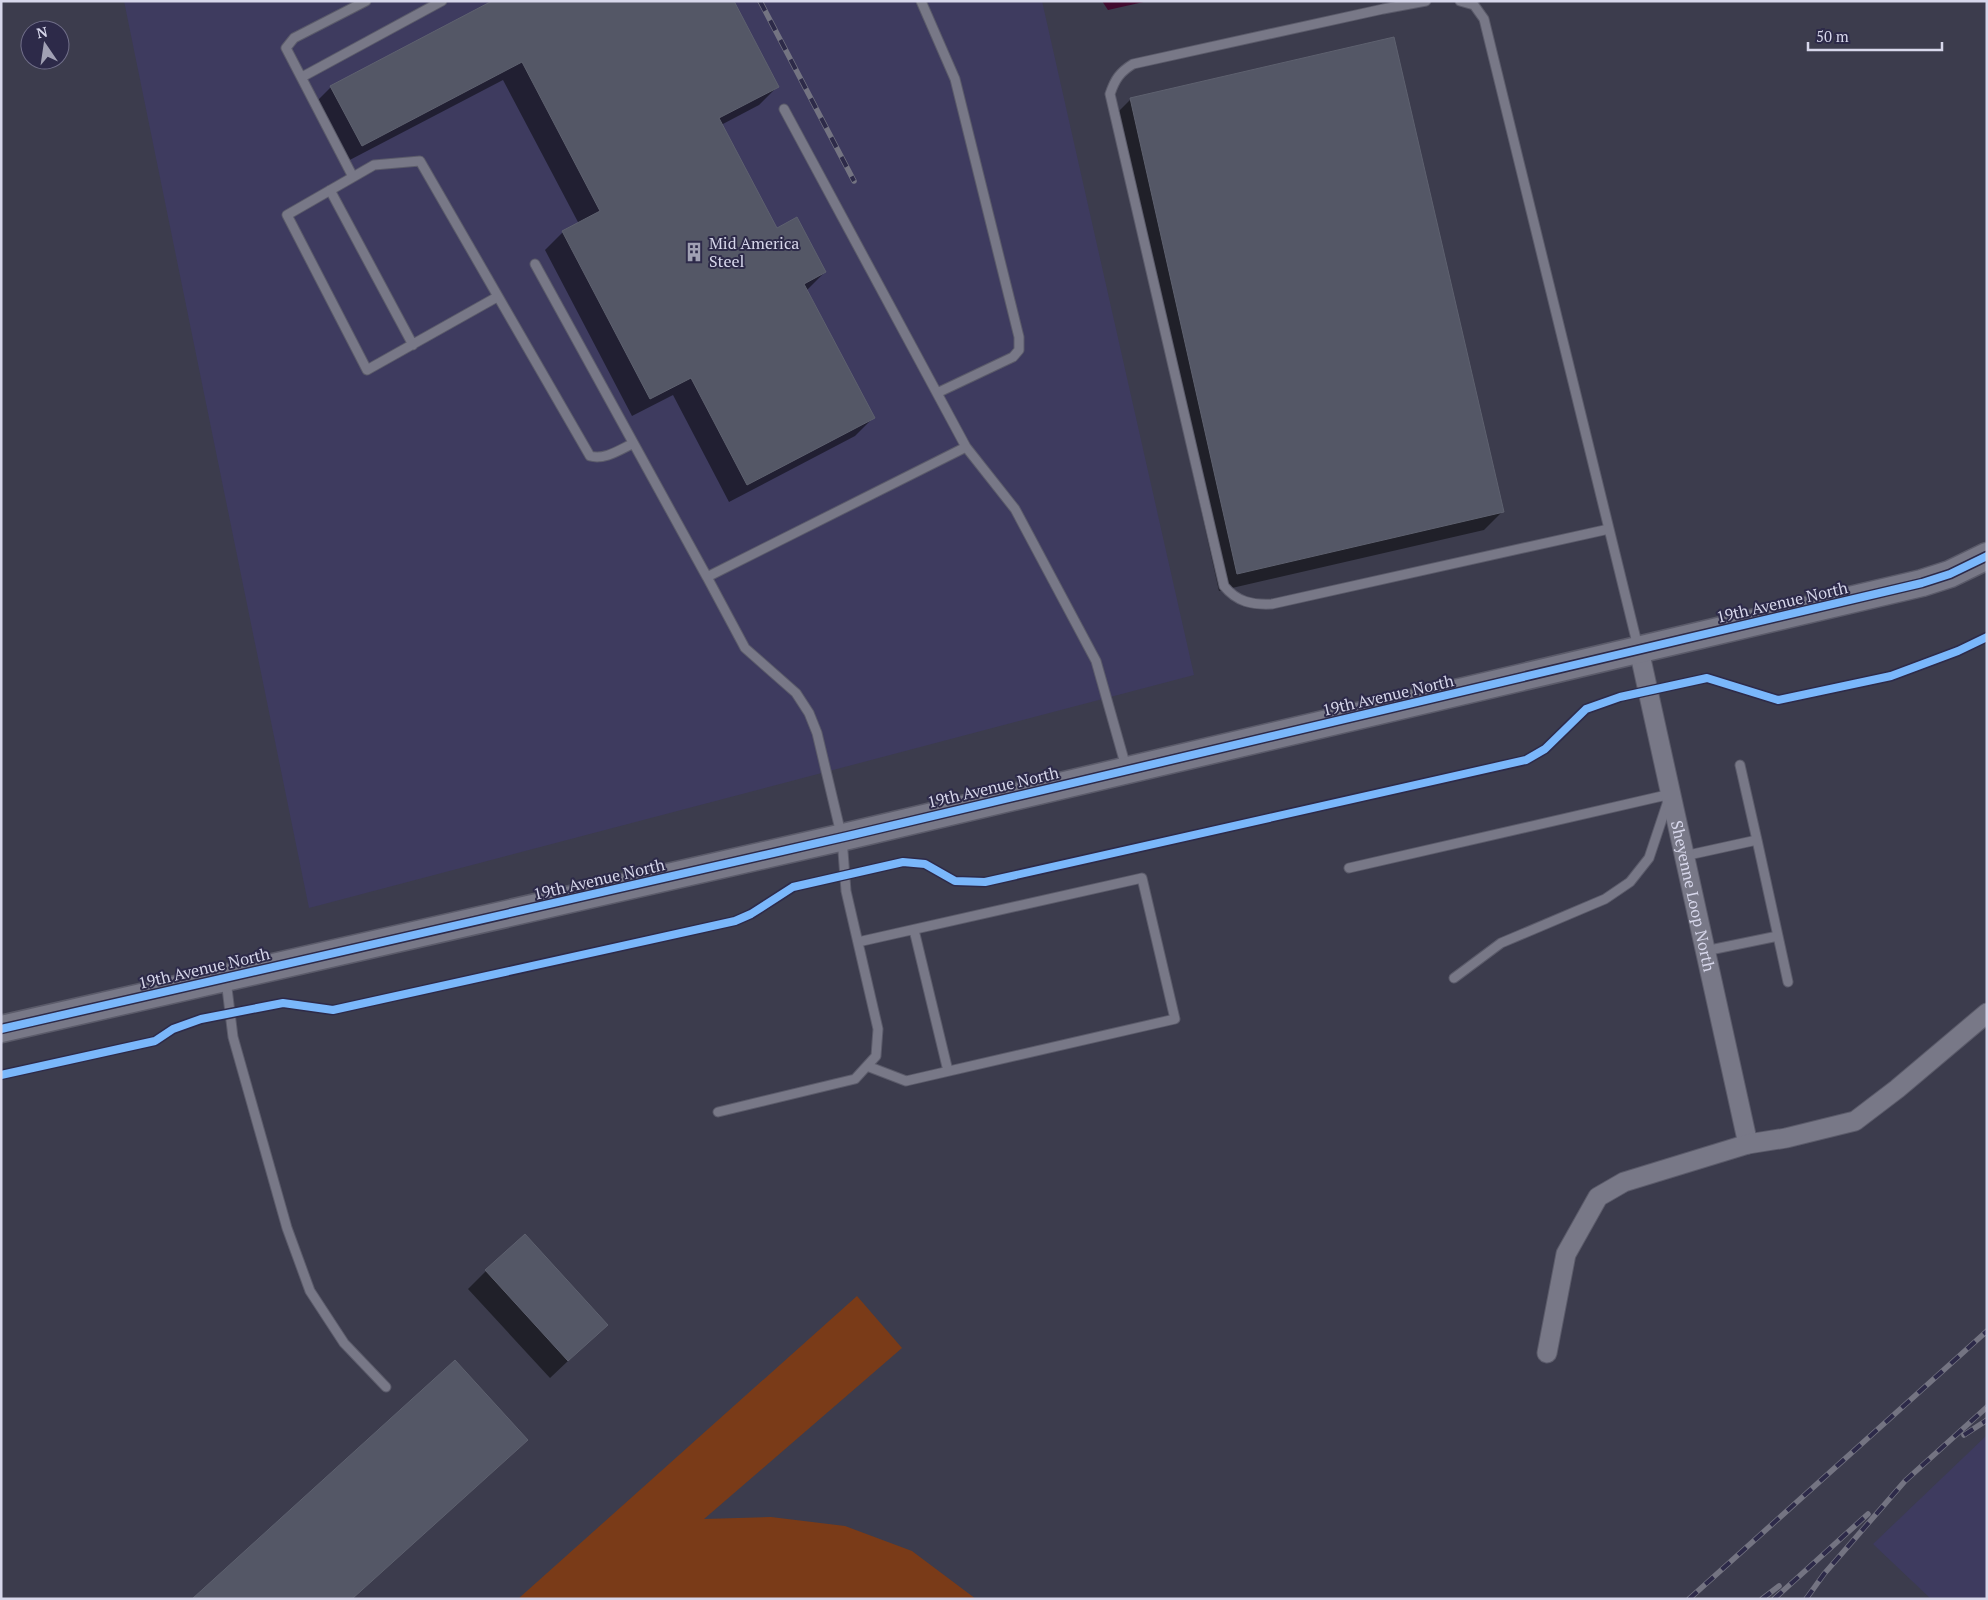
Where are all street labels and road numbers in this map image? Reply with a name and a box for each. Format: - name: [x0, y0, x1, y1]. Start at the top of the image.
- street label: 19th Avenue North: [1714, 576, 1850, 628]
- street label: 19th Avenue North: [1320, 669, 1456, 721]
- street label: 19th Avenue North: [925, 761, 1061, 813]
- street label: Sheyenne Loop North: [1666, 818, 1721, 974]
- street label: 19th Avenue North: [531, 853, 667, 905]
- street label: 19th Avenue North: [136, 942, 272, 994]

